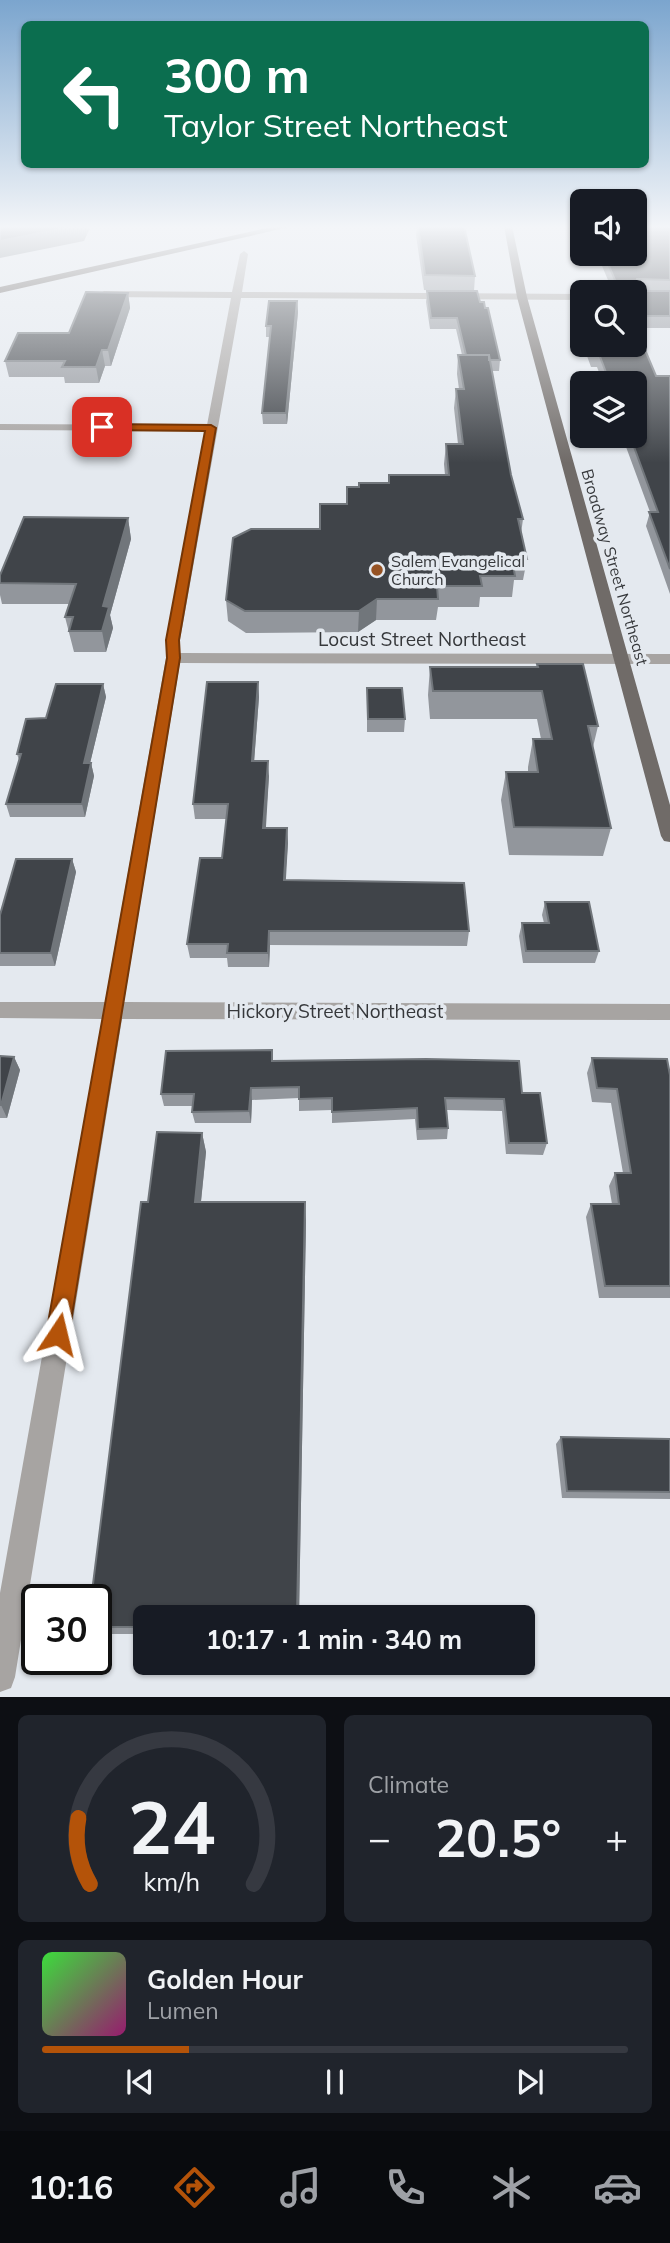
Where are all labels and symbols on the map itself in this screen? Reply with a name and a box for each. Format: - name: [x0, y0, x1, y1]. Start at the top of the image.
- pin: [72, 397, 132, 457]
- street label: Broadway Street Northeast: [577, 467, 653, 668]
- place label: Salem Evangelical Church: [391, 551, 525, 589]
- marker: Salem Evangelical Church: [369, 562, 385, 578]
- street label: Locust Street Northeast: [318, 627, 526, 651]
- street label: Hickory Street Northeast: [227, 999, 444, 1023]
- position arrow: [21, 1297, 95, 1371]
- speed limit sign: 30: [21, 1584, 112, 1675]

